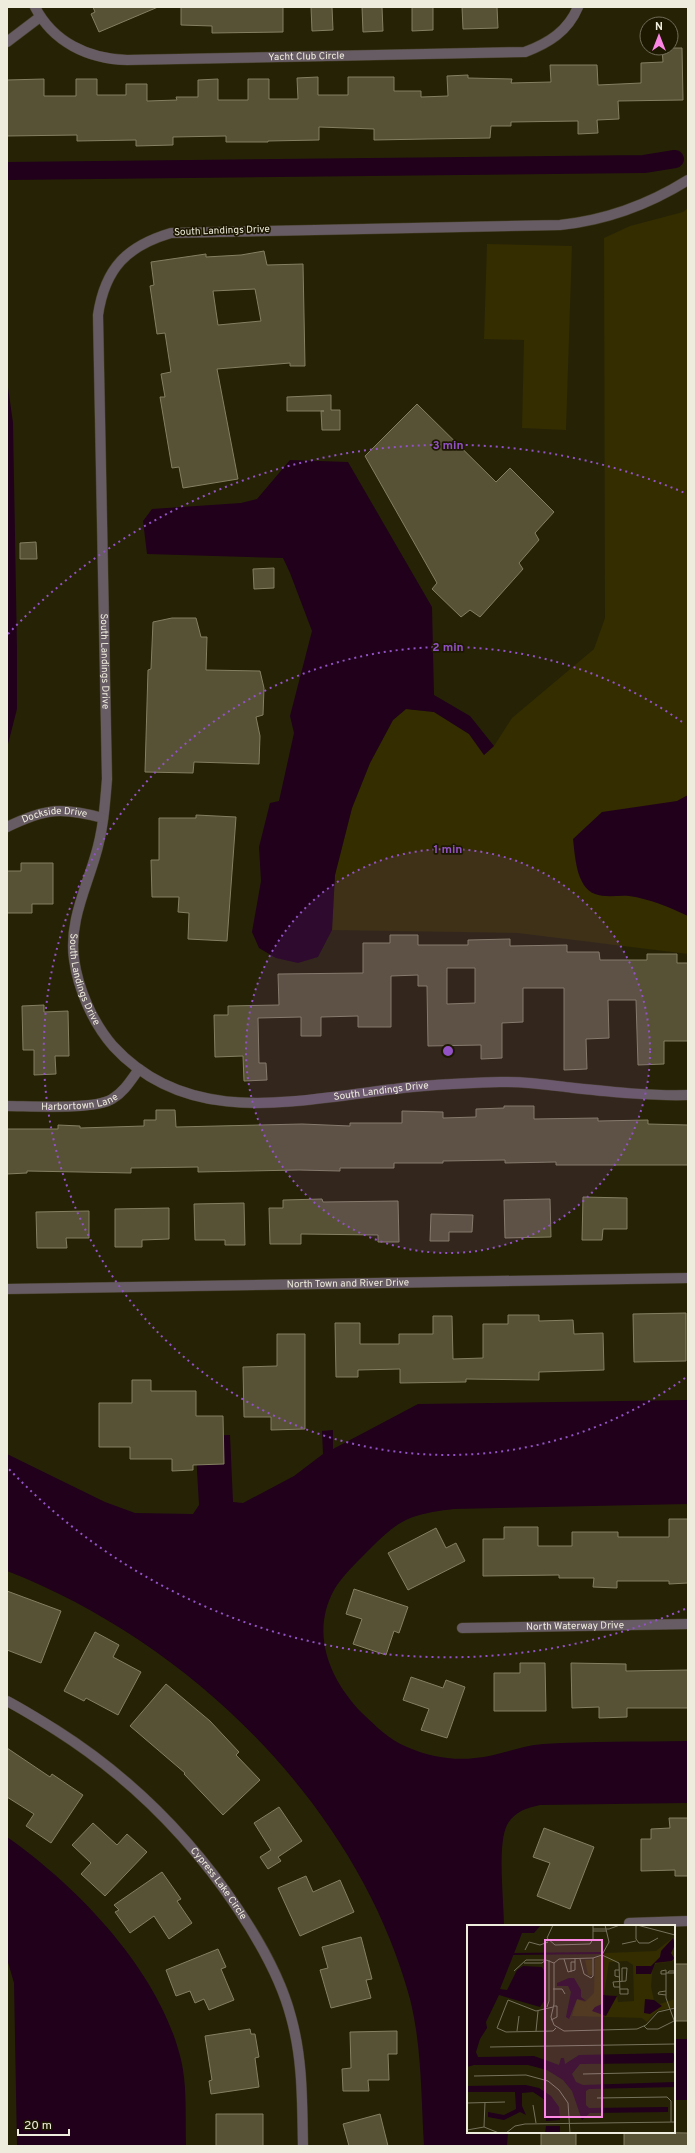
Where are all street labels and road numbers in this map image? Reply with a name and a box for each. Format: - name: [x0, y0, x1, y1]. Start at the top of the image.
- street label: Yacht Club Circle: [268, 49, 345, 64]
- street label: South Landings Drive: [174, 223, 270, 239]
- street label: South Landings Drive: [97, 613, 112, 709]
- street label: Dockside Drive: [20, 804, 89, 826]
- street label: South Landings Drive: [67, 933, 103, 1028]
- street label: South Landings Drive: [333, 1079, 429, 1103]
- street label: Harbortown Lane: [41, 1090, 121, 1113]
- street label: North Town and River Drive: [287, 1276, 409, 1291]
- street label: North Waterway Drive: [526, 1619, 624, 1633]
- street label: Cypress Lake Circle: [187, 1844, 250, 1922]

